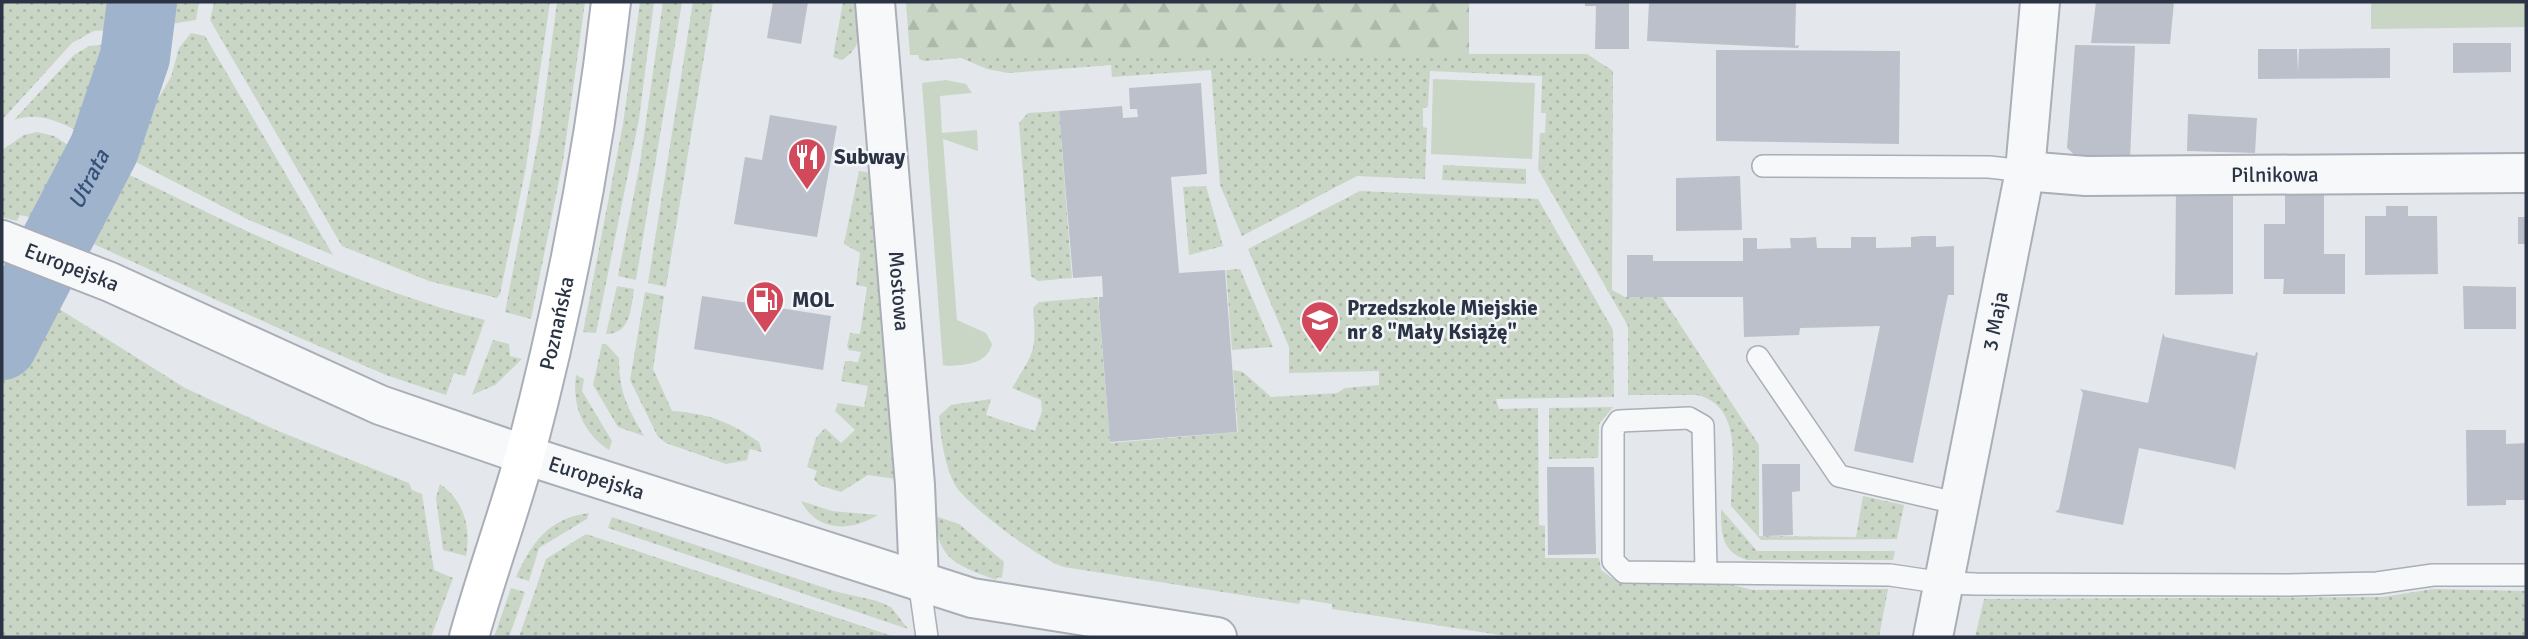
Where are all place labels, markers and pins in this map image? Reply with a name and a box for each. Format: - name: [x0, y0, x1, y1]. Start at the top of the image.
- restaurant icon: Subway: [786, 136, 828, 191]
- place label: Subway: [834, 144, 906, 170]
- fuel station icon: MOL: [744, 279, 786, 334]
- place label: MOL: [792, 287, 834, 313]
- place label: Przedszkole Miejskie nr 8 "Mały Książę": [1347, 295, 1538, 345]
- school or university icon: Przedszkole Miejskie nr 8 "Mały Książę": [1299, 299, 1341, 354]

